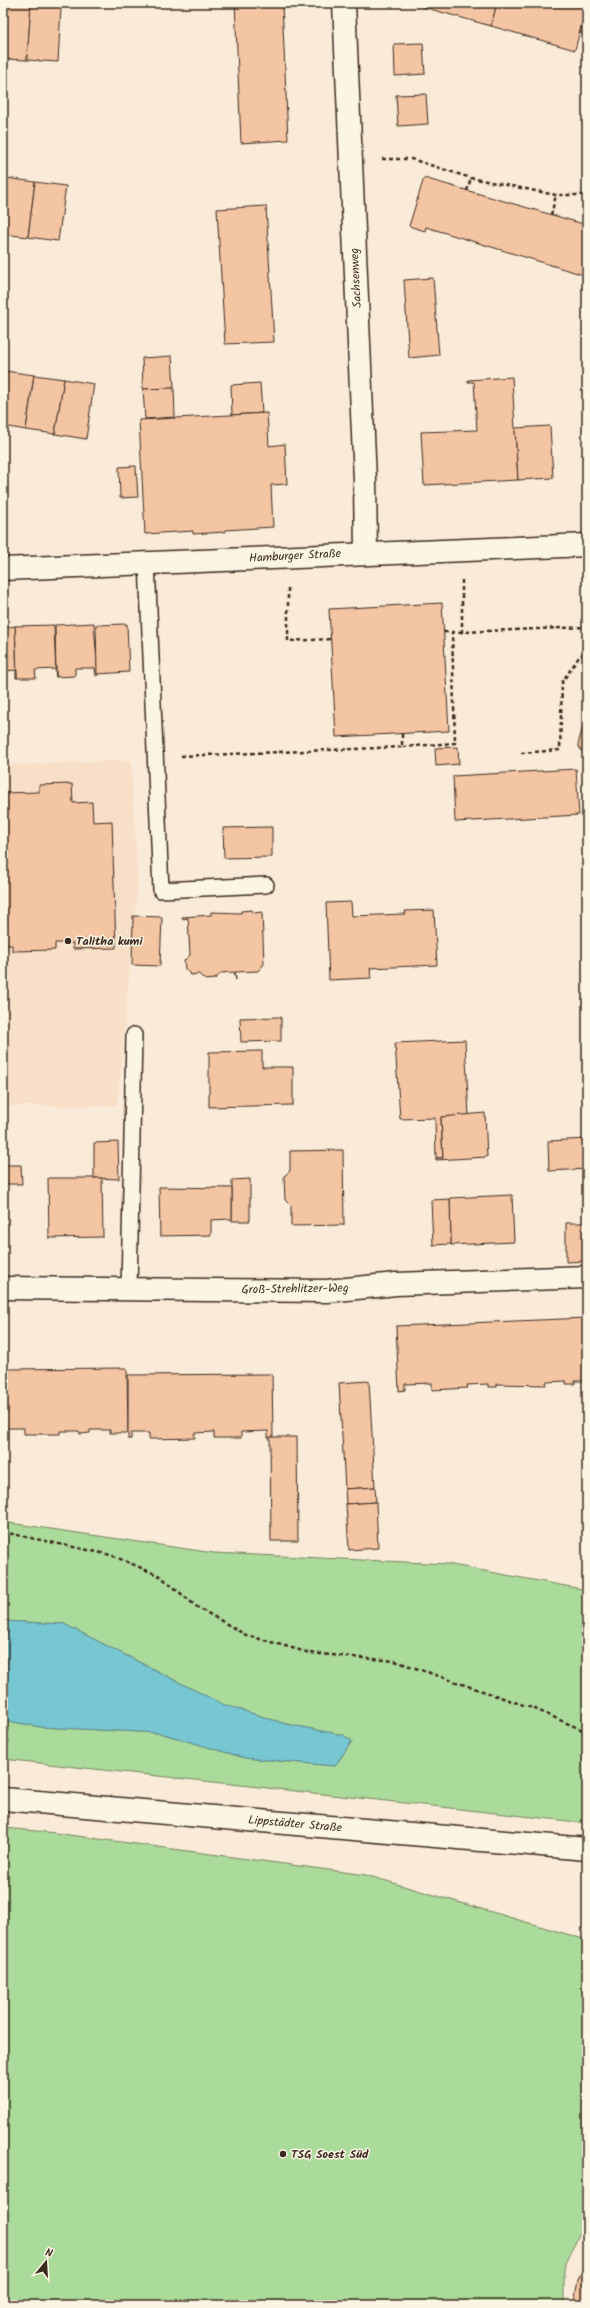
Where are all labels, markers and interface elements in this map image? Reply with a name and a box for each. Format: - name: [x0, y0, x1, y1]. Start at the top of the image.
- street label: Sachsenweg: [345, 247, 367, 308]
- street label: Hamburger Straße: [248, 544, 342, 568]
- place label: Talitha kumi: [76, 932, 143, 951]
- marker: Talitha kumi: [63, 936, 73, 946]
- street label: Groß-Strehlitzer-Weg: [241, 1279, 349, 1299]
- street label: Lippstädter Straße: [247, 1810, 343, 1838]
- place label: TSG Soest Süd: [291, 2145, 369, 2164]
- marker: TSG Soest Süd: [278, 2149, 288, 2159]
- north arrow: [26, 2242, 66, 2282]
- text: N: [43, 2244, 55, 2263]

